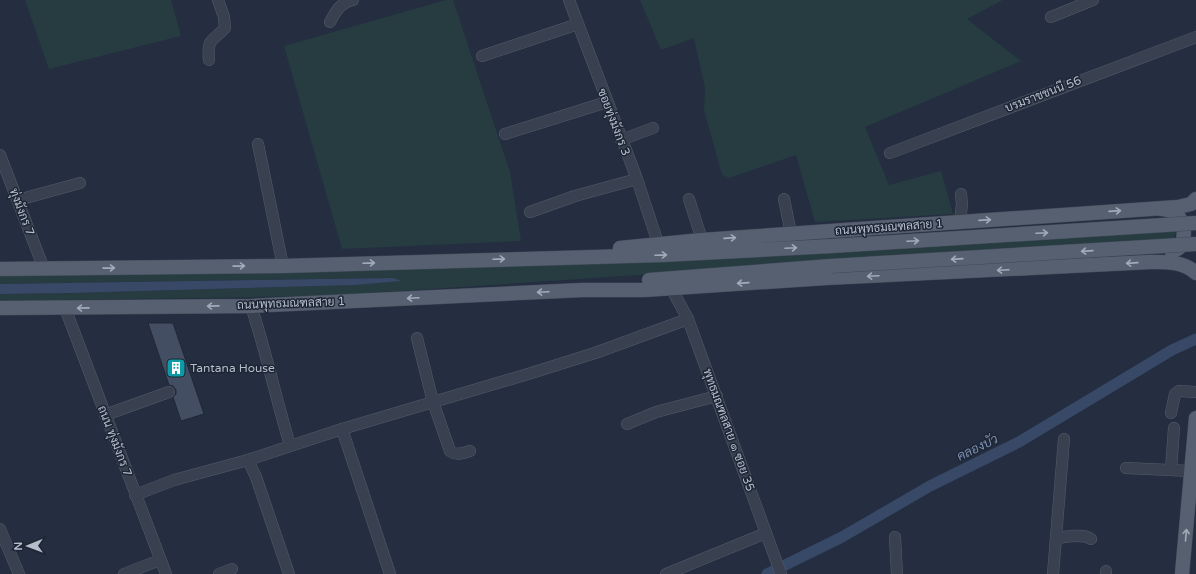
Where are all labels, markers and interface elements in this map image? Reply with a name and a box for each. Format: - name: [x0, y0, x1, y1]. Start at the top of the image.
- street label: บรมราชชนนี 56: [1003, 72, 1083, 115]
- street label: ซอยทุ่งมังกร 3: [593, 86, 633, 158]
- street label: ทุ่งมังกร 7: [5, 186, 37, 238]
- one-way arrow: [1108, 208, 1121, 215]
- street label: ถนนพุทธมณฑลสาย 1: [834, 216, 944, 240]
- one-way arrow: [978, 217, 991, 224]
- one-way arrow: [1035, 229, 1048, 236]
- one-way arrow: [723, 234, 736, 241]
- one-way arrow: [906, 237, 919, 244]
- one-way arrow: [784, 244, 797, 252]
- one-way arrow: [1081, 247, 1094, 254]
- one-way arrow: [654, 251, 667, 259]
- one-way arrow: [492, 255, 505, 263]
- one-way arrow: [951, 255, 964, 262]
- one-way arrow: [362, 259, 375, 267]
- one-way arrow: [1126, 259, 1139, 267]
- one-way arrow: [232, 262, 245, 270]
- one-way arrow: [102, 264, 115, 272]
- one-way arrow: [997, 266, 1010, 273]
- one-way arrow: [867, 272, 880, 279]
- one-way arrow: [737, 280, 750, 287]
- one-way arrow: [537, 288, 550, 295]
- street label: ถนนพุทธมณฑลสาย 1: [237, 294, 345, 314]
- one-way arrow: [407, 295, 420, 302]
- one-way arrow: [207, 302, 220, 310]
- one-way arrow: [77, 304, 90, 312]
- building icon: Tantana House: [165, 357, 187, 379]
- place label: Tantana House: [190, 361, 275, 375]
- street label: พุทธมณฑลสาย ๑ ซอย 35: [698, 367, 758, 494]
- street label: ถนน ทุ่งมังกร 7: [93, 404, 135, 479]
- water label: คลองบัว: [954, 431, 1001, 465]
- north arrow: [8, 526, 48, 566]
- one-way arrow: [1182, 529, 1189, 542]
- text: N: [12, 542, 25, 551]

